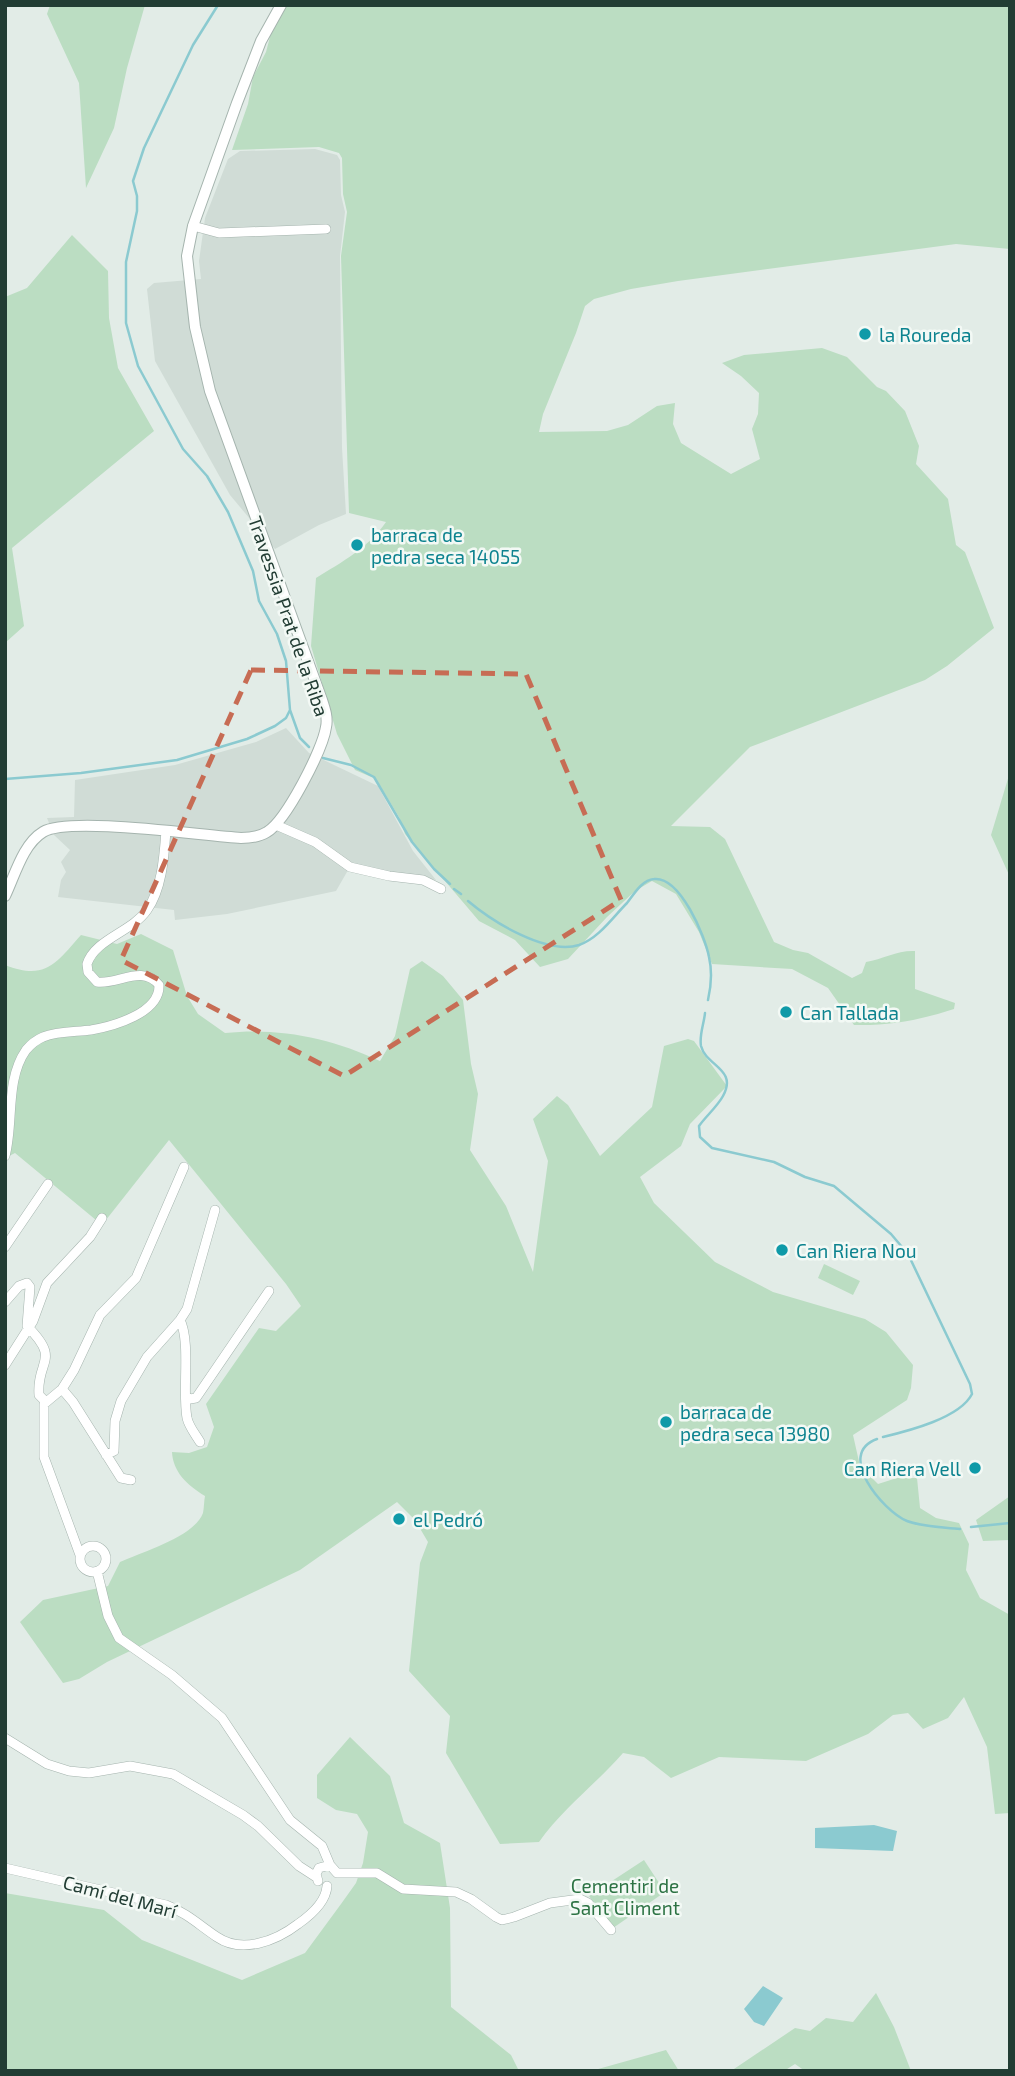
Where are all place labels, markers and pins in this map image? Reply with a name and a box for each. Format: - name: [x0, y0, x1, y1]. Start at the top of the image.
- place label: la Roureda: [879, 323, 971, 346]
- marker: la Roureda: [857, 326, 873, 342]
- place label: barraca de pedra seca 14055: [371, 523, 520, 568]
- marker: barraca de pedra seca 14055: [349, 537, 365, 553]
- place label: Can Tallada: [800, 1001, 899, 1024]
- marker: Can Tallada: [778, 1004, 794, 1020]
- place label: Can Riera Nou: [796, 1239, 917, 1262]
- marker: Can Riera Nou: [774, 1242, 790, 1258]
- place label: barraca de pedra seca 13980: [680, 1400, 830, 1445]
- marker: barraca de pedra seca 13980: [658, 1414, 674, 1430]
- place label: Can Riera Vell: [844, 1457, 961, 1480]
- marker: Can Riera Vell: [967, 1460, 983, 1476]
- place label: el Pedró: [413, 1508, 483, 1531]
- marker: el Pedró: [391, 1511, 407, 1527]

